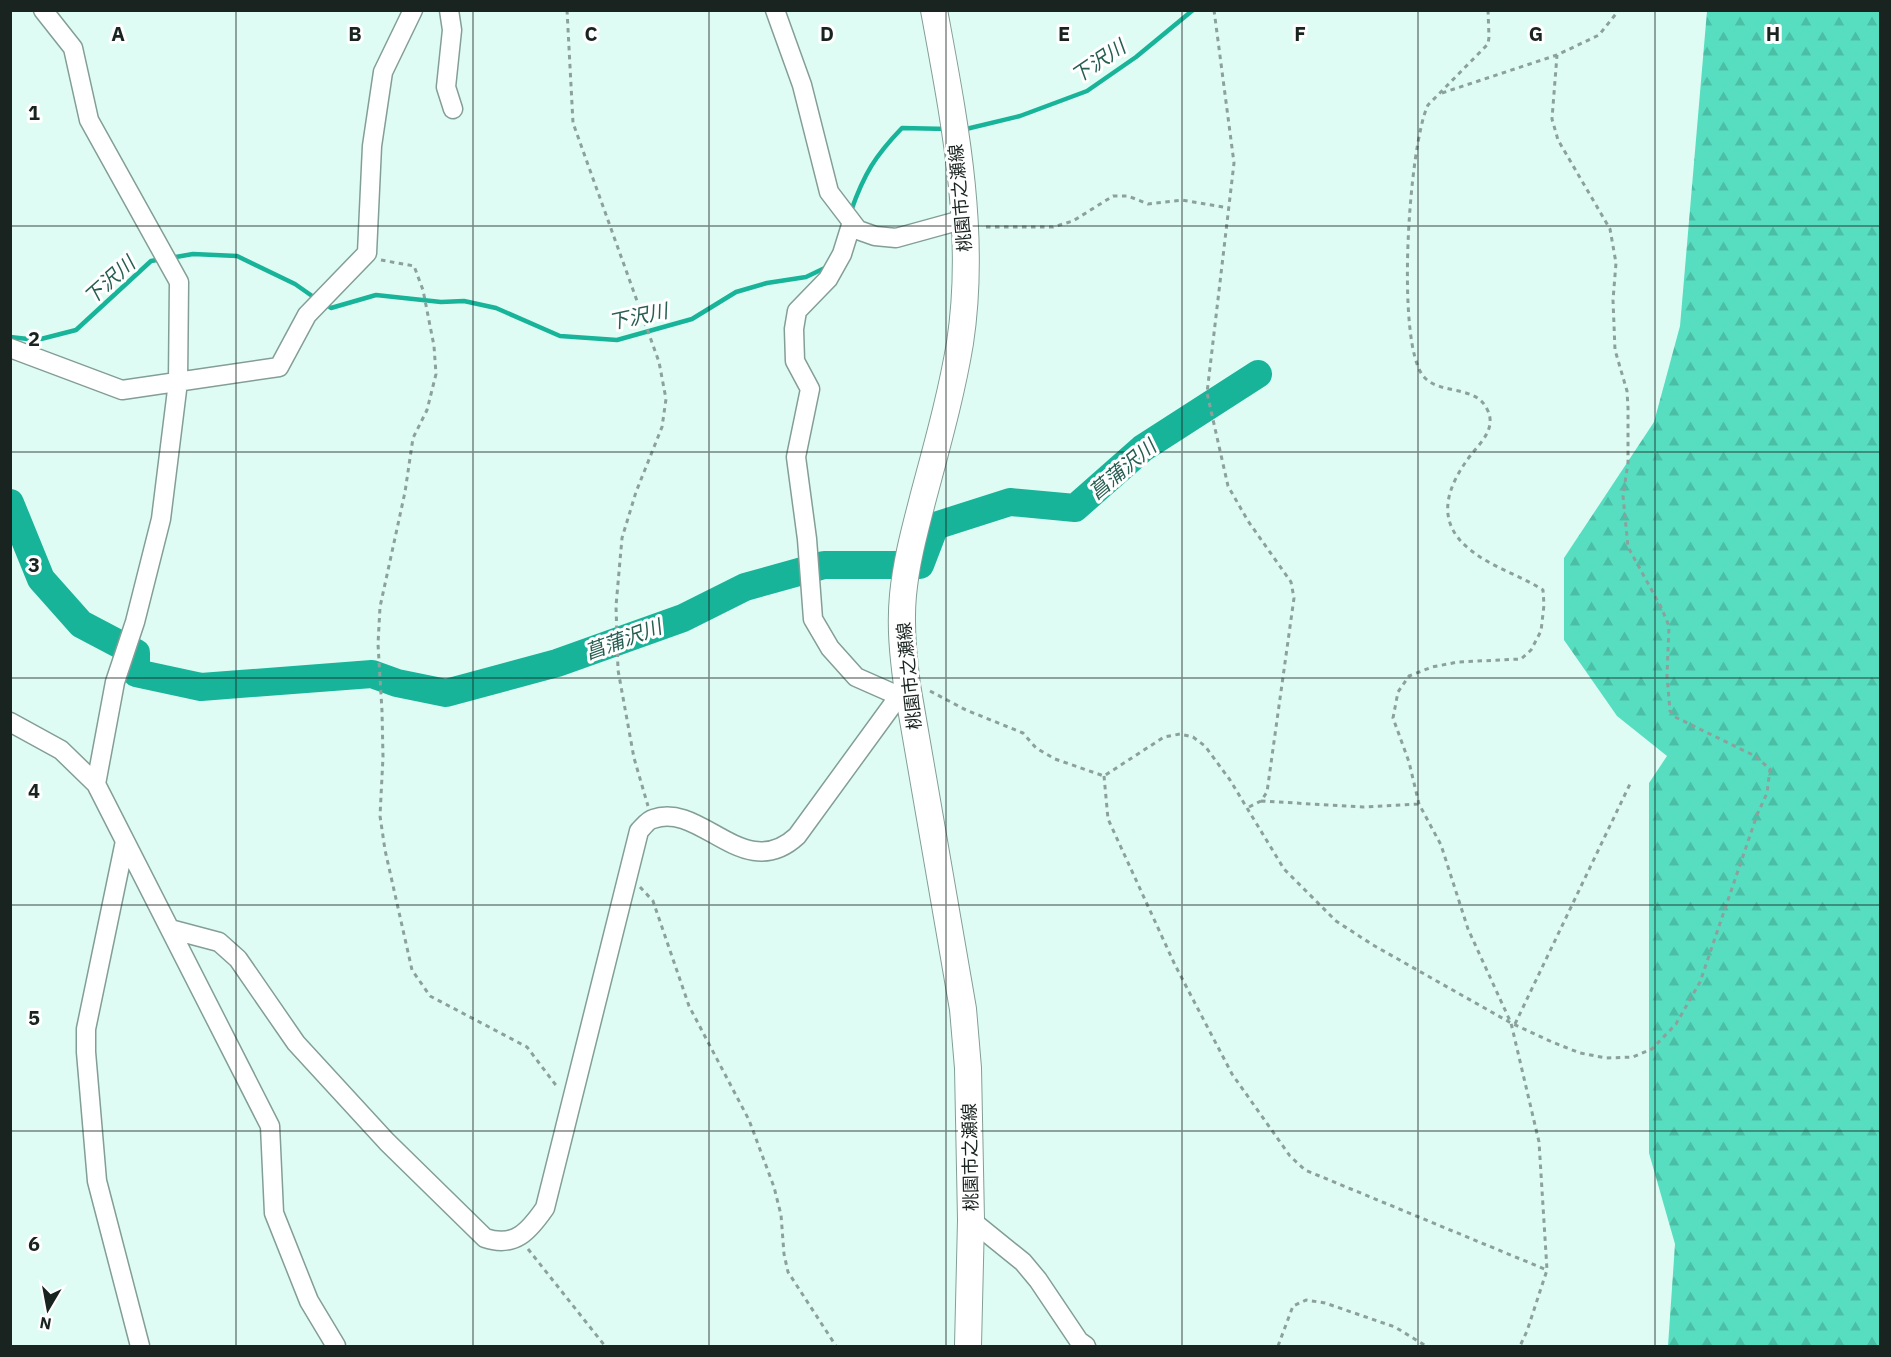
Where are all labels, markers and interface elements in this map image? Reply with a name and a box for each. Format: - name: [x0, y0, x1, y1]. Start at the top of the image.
- text: A: [111, 20, 125, 47]
- text: B: [348, 20, 362, 47]
- text: C: [584, 20, 598, 47]
- text: D: [820, 20, 834, 47]
- text: E: [1058, 20, 1070, 47]
- text: F: [1294, 20, 1306, 47]
- text: G: [1529, 20, 1543, 47]
- text: H: [1766, 20, 1780, 47]
- water label: 下沢川: [1066, 32, 1132, 89]
- text: 1: [28, 99, 40, 126]
- street label: 桃園市之瀬線: [944, 143, 976, 253]
- water label: 下沢川: [78, 249, 142, 310]
- water label: 下沢川: [606, 296, 672, 335]
- text: 2: [28, 325, 40, 352]
- water label: 菖蒲沢川: [1083, 432, 1163, 505]
- text: 3: [28, 551, 40, 578]
- water label: 菖蒲沢川: [581, 612, 667, 665]
- street label: 桃園市之瀬線: [892, 621, 926, 731]
- text: 4: [28, 777, 40, 804]
- text: 5: [28, 1004, 40, 1031]
- street label: 桃園市之瀬線: [958, 1103, 982, 1211]
- text: 6: [28, 1230, 40, 1257]
- north arrow: [18, 1279, 78, 1339]
- text: N: [38, 1313, 53, 1335]

